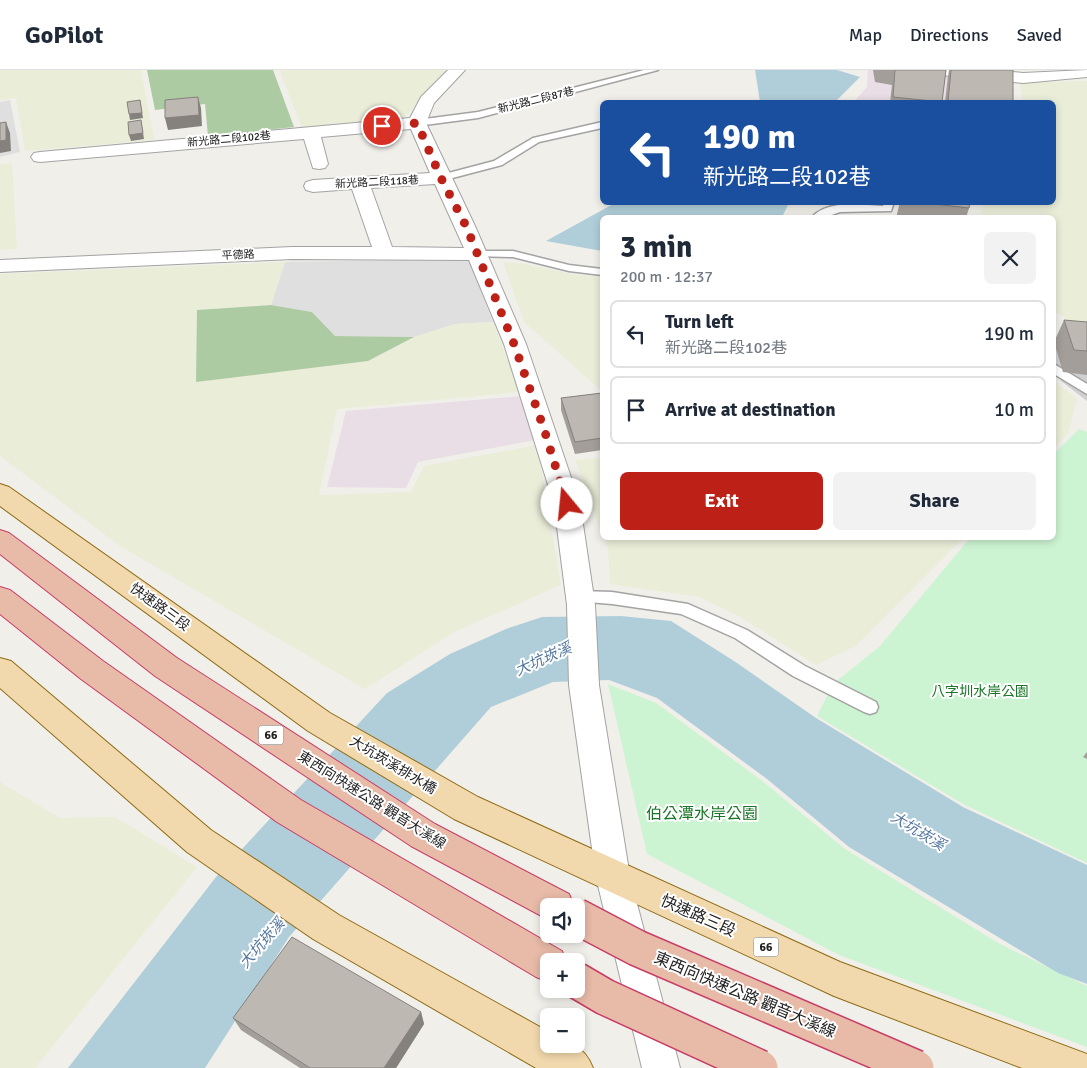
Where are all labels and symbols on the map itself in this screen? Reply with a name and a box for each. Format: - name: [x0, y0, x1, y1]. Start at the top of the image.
- street label: 新光路二段87巷: [497, 84, 575, 116]
- pin: [361, 105, 403, 147]
- street label: 新光路二段102巷: [187, 129, 271, 149]
- street label: 新光路二段118巷: [335, 173, 419, 191]
- street label: 平德路: [221, 248, 255, 262]
- position arrow: [540, 477, 592, 529]
- street label: 快速路三段: [127, 580, 193, 634]
- water label: 大坑崁溪: [512, 638, 576, 679]
- park label: 八字圳水岸公園: [931, 683, 1029, 700]
- road number: 66: [258, 726, 284, 744]
- street label: 大坑崁溪排水橋: [347, 732, 439, 798]
- street label: 東西向快速公路 觀音大溪線: [295, 747, 449, 853]
- park label: 伯公潭水岸公園: [646, 804, 758, 824]
- water label: 大坑崁溪: [888, 808, 950, 855]
- street label: 快速路三段: [657, 891, 739, 941]
- water label: 大坑崁溪: [236, 913, 290, 972]
- road number: 66: [754, 938, 778, 956]
- street label: 東西向快速公路 觀音大溪線: [651, 948, 839, 1042]

